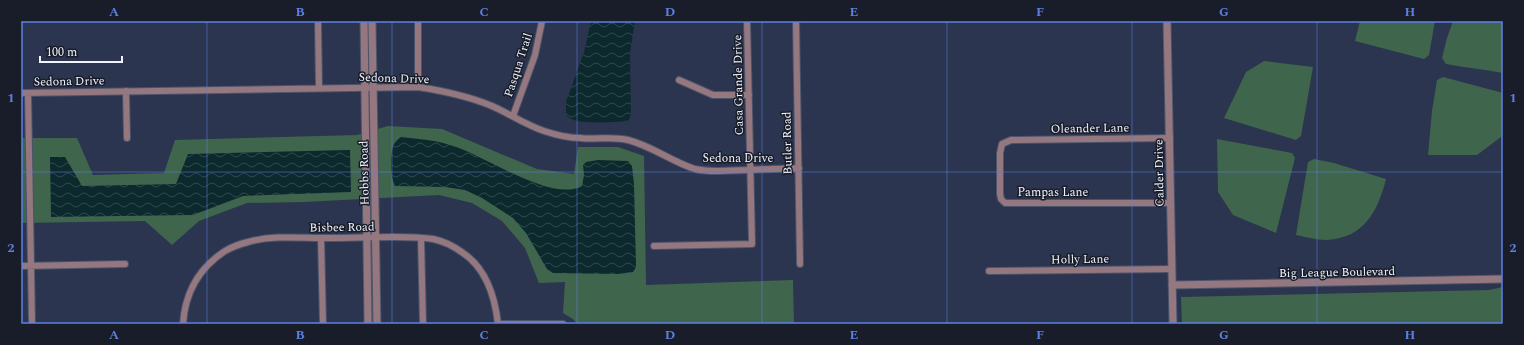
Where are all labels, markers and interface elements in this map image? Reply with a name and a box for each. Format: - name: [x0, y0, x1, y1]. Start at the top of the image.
- text: A: [109, 2, 119, 22]
- text: B: [295, 2, 305, 22]
- text: C: [479, 2, 489, 22]
- text: D: [665, 2, 675, 22]
- text: E: [850, 2, 859, 22]
- text: F: [1036, 2, 1044, 22]
- text: G: [1219, 2, 1229, 22]
- text: H: [1405, 2, 1416, 22]
- street label: Pasqua Trail: [499, 31, 538, 100]
- street label: Casa Grande Drive: [728, 34, 749, 135]
- scale bar: [40, 38, 122, 64]
- text: 100 m: [46, 43, 77, 62]
- street label: Sedona Drive: [358, 68, 430, 89]
- street label: Sedona Drive: [33, 71, 105, 92]
- text: 1: [7, 88, 15, 108]
- text: 1: [1509, 88, 1517, 108]
- street label: Butler Road: [777, 111, 798, 175]
- street label: Oleander Lane: [1051, 118, 1130, 139]
- street label: Calder Drive: [1149, 139, 1170, 207]
- street label: Hobbs Road: [354, 140, 375, 206]
- street label: Sedona Drive: [703, 149, 774, 168]
- street label: Pampas Lane: [1018, 183, 1089, 202]
- street label: Bisbee Road: [309, 217, 375, 238]
- text: 2: [7, 238, 15, 258]
- text: 2: [1509, 238, 1517, 258]
- street label: Holly Lane: [1051, 249, 1109, 270]
- street label: Big League Boulevard: [1279, 262, 1396, 283]
- text: A: [109, 325, 119, 345]
- text: B: [295, 325, 305, 345]
- text: C: [479, 325, 489, 345]
- text: D: [665, 325, 675, 345]
- text: E: [850, 325, 859, 345]
- text: F: [1036, 325, 1044, 345]
- text: G: [1219, 325, 1229, 345]
- text: H: [1405, 325, 1416, 345]

